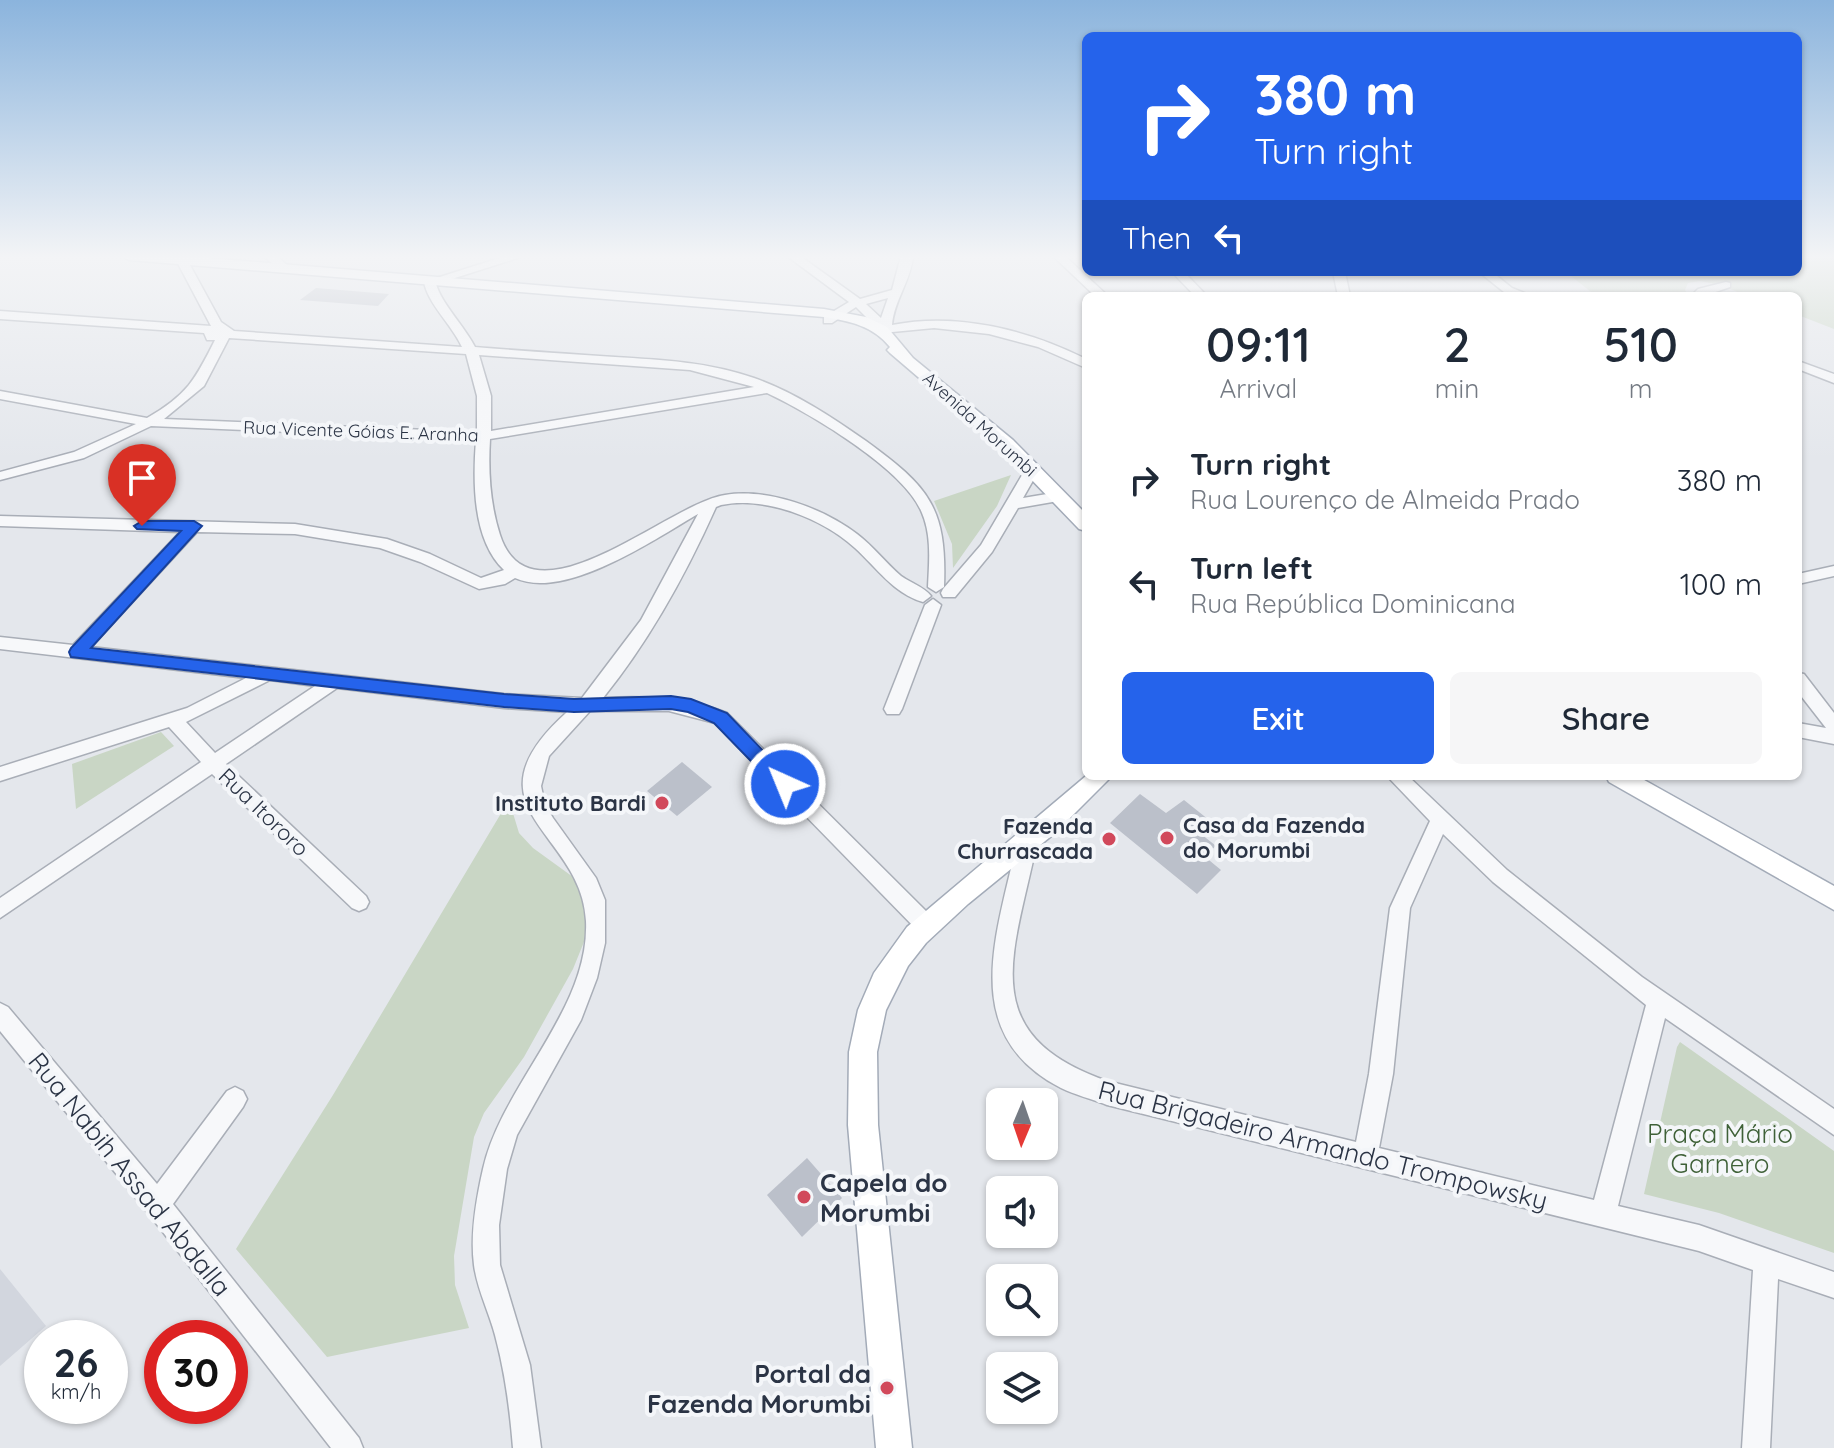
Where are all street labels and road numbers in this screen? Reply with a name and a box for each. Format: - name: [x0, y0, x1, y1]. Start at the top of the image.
- street label: Avenida Morumbi: [918, 367, 1042, 481]
- street label: Rua Vicente Góias E. Aranha: [243, 415, 479, 447]
- street label: Rua Itororo: [213, 762, 315, 862]
- street label: Rua Nabih Assad Abdalla: [21, 1045, 239, 1303]
- street label: Rua Brigadeiro Armando Trompowsky: [1095, 1073, 1551, 1217]

